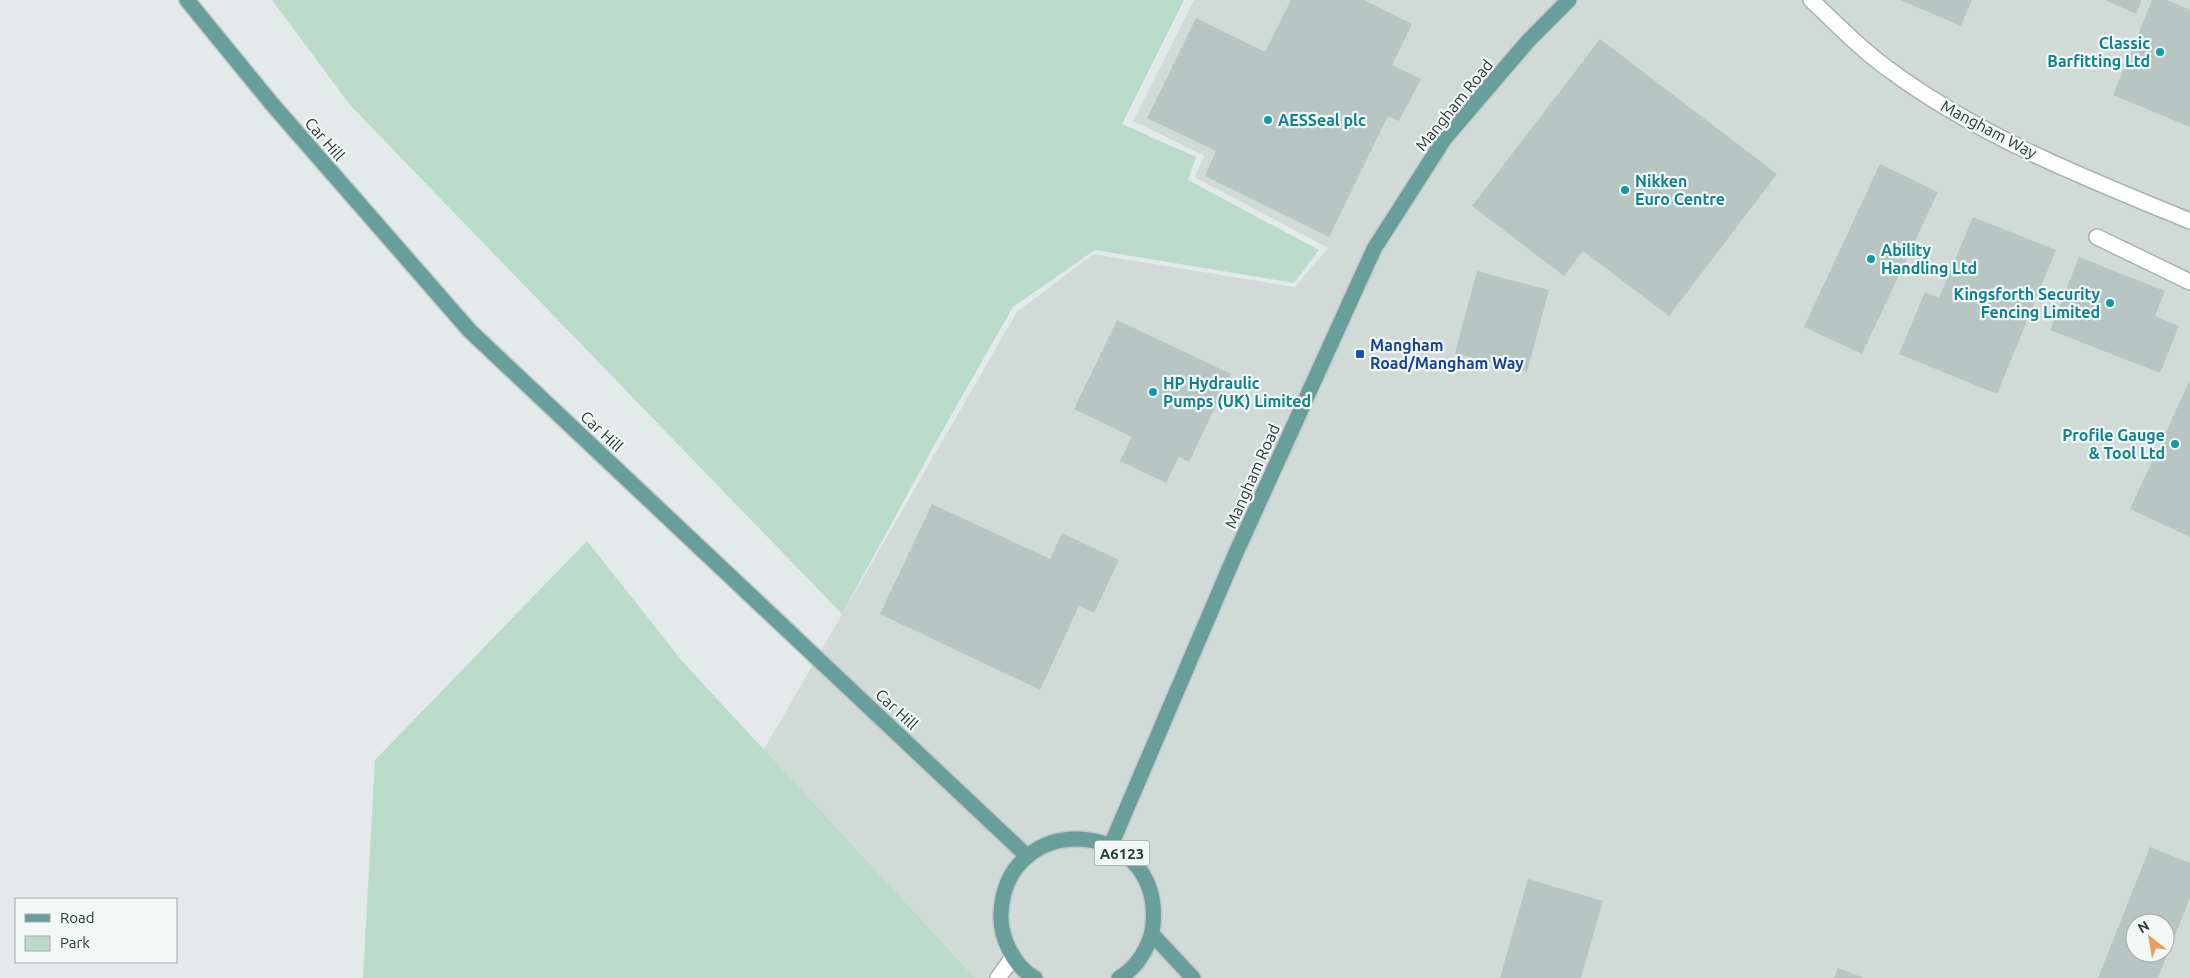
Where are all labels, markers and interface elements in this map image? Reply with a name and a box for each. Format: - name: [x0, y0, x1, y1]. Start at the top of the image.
- place label: Classic Barfitting Ltd: [2047, 34, 2150, 70]
- marker: Classic Barfitting Ltd: [2154, 46, 2166, 58]
- street label: Mangham Road: [1412, 56, 1496, 154]
- street label: Mangham Way: [1938, 96, 2040, 162]
- place label: AESSeal plc: [1278, 111, 1366, 129]
- street label: Car Hill: [301, 114, 349, 164]
- marker: AESSeal plc: [1262, 114, 1274, 126]
- place label: Nikken Euro Centre: [1635, 172, 1725, 208]
- marker: Nikken Euro Centre: [1619, 184, 1631, 196]
- place label: Ability Handling Ltd: [1881, 241, 1977, 277]
- marker: Ability Handling Ltd: [1865, 253, 1877, 265]
- place label: Kingsforth Security Fencing Limited: [1954, 285, 2100, 321]
- marker: Kingsforth Security Fencing Limited: [2104, 297, 2116, 309]
- place label: Mangham Road/Mangham Way: [1370, 336, 1524, 372]
- marker: Mangham Road/Mangham Way: [1354, 348, 1366, 360]
- place label: HP Hydraulic Pumps (UK) Limited: [1163, 374, 1311, 411]
- marker: HP Hydraulic Pumps (UK) Limited: [1147, 386, 1159, 398]
- street label: Car Hill: [577, 407, 627, 455]
- street label: Mangham Road: [1221, 421, 1283, 531]
- place label: Profile Gauge & Tool Ltd: [2062, 426, 2165, 462]
- marker: Profile Gauge & Tool Ltd: [2169, 438, 2181, 450]
- street label: Car Hill: [872, 685, 922, 733]
- road number: A6123: [1094, 840, 1150, 866]
- legend: [15, 898, 178, 963]
- text: Road: [60, 909, 95, 926]
- north arrow: [2125, 913, 2175, 963]
- text: N: [2135, 917, 2152, 936]
- text: Park: [60, 934, 90, 951]

